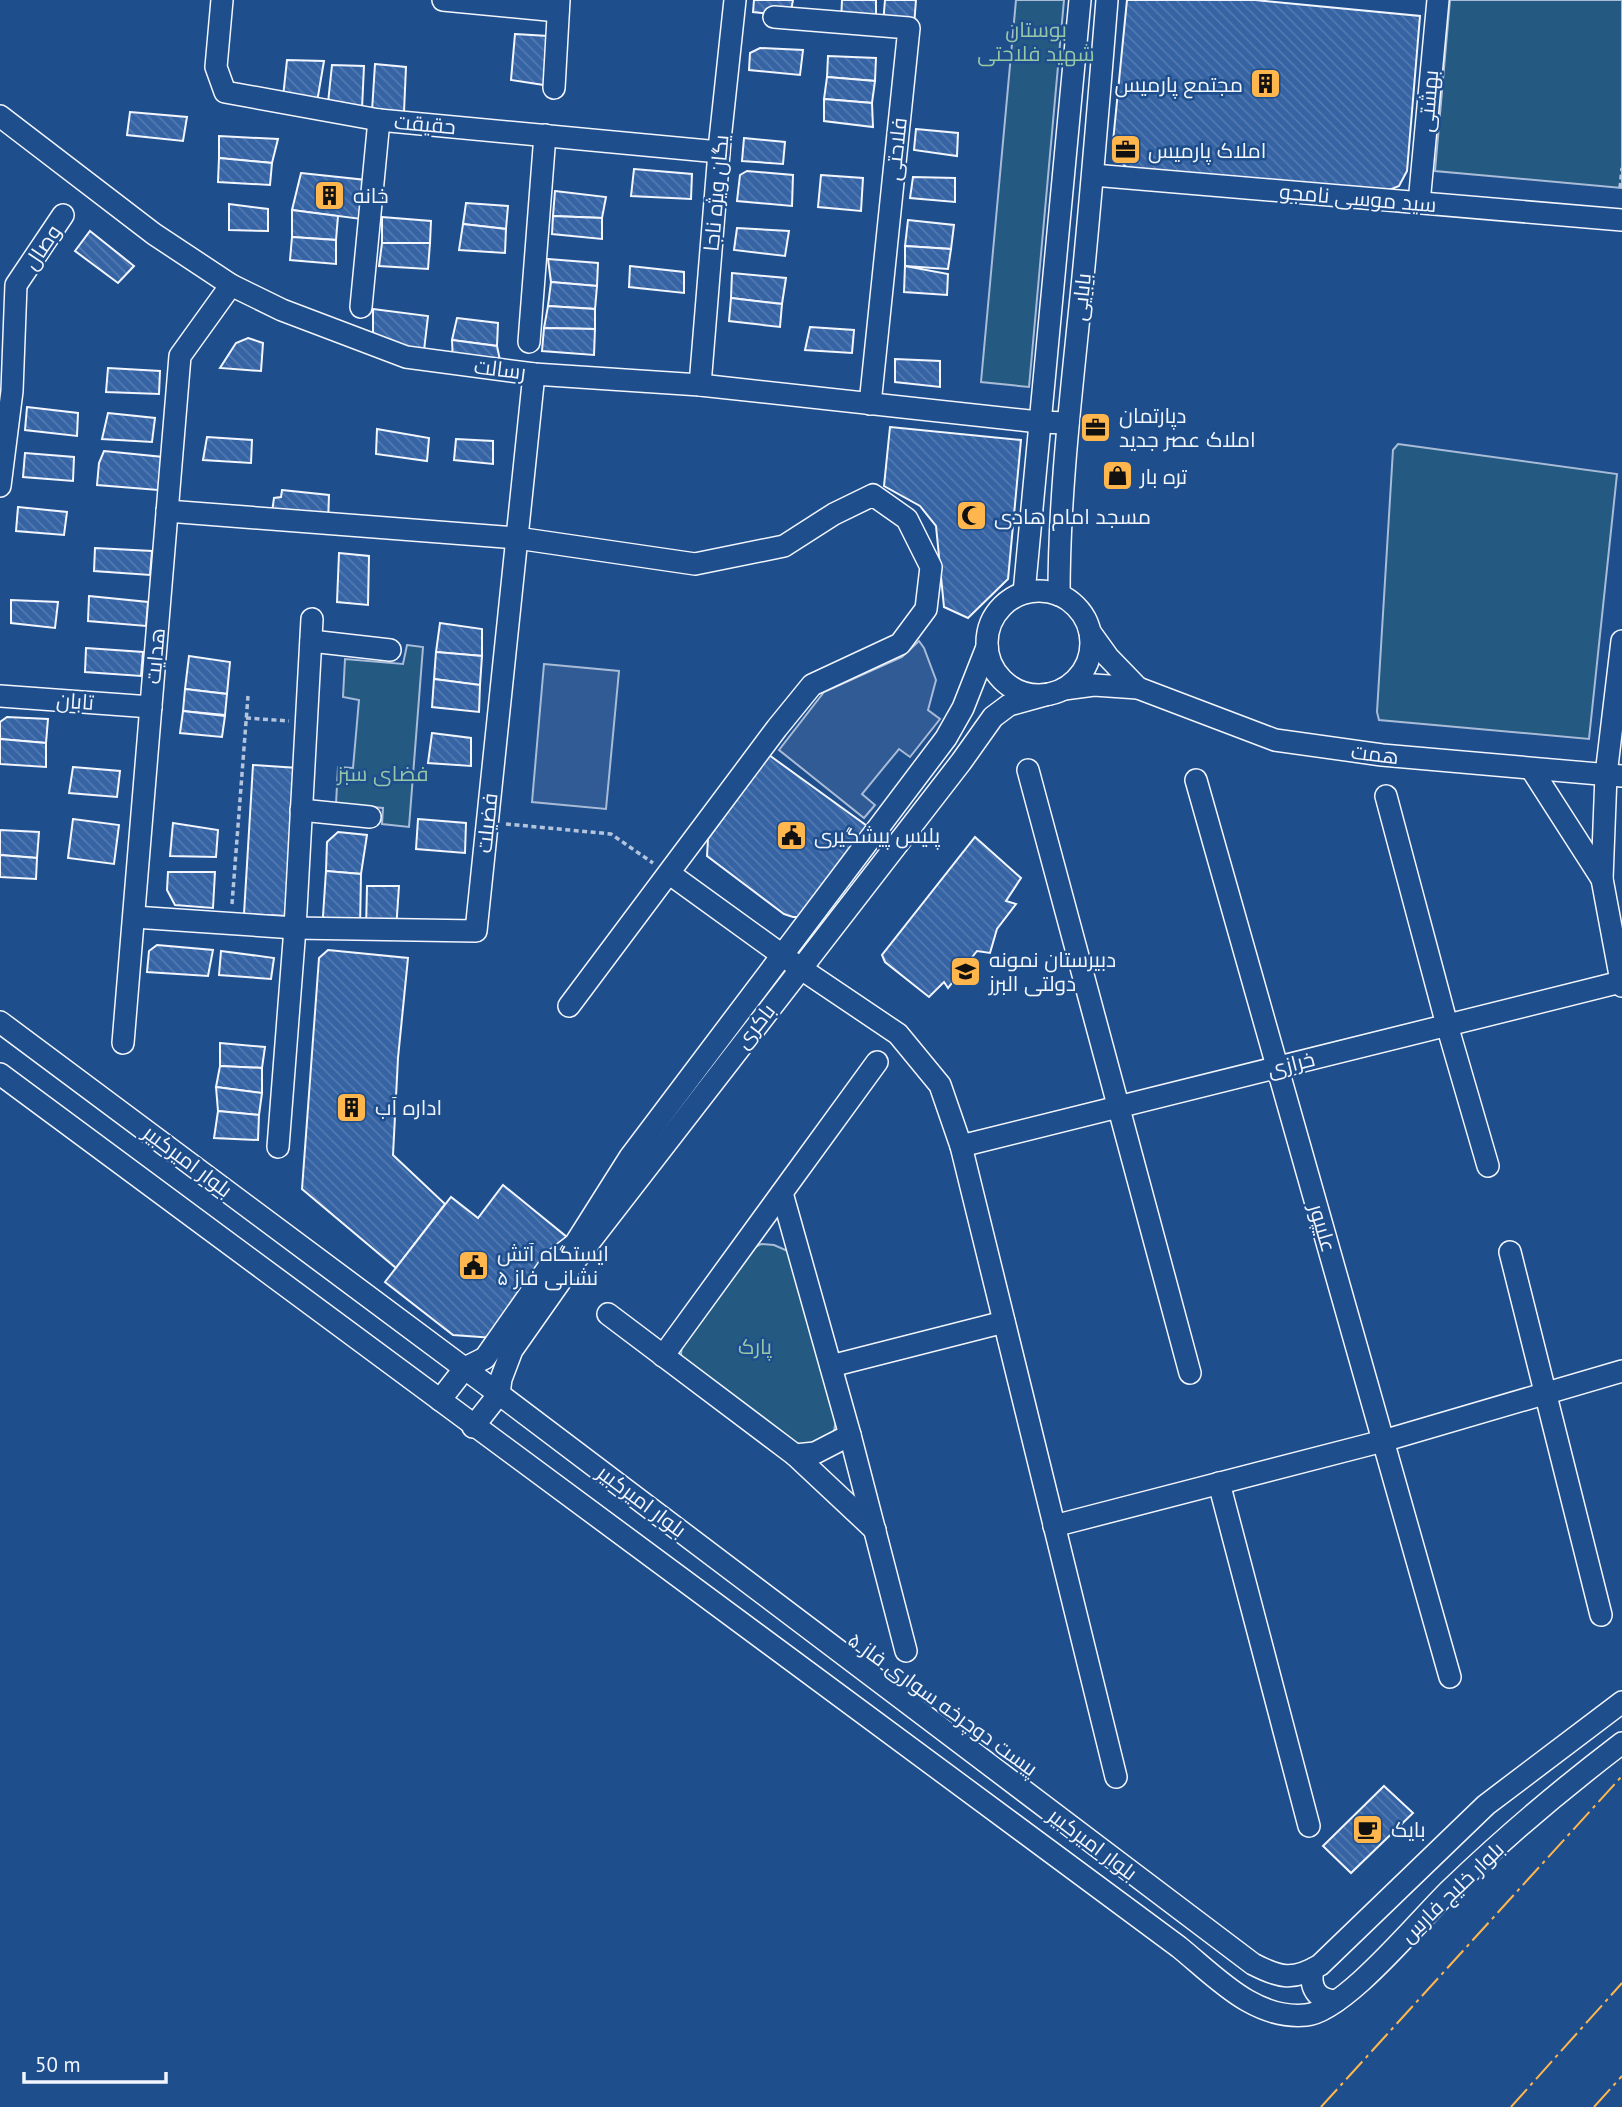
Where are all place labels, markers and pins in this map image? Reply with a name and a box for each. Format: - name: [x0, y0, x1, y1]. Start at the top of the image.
- building icon: مجتمع پارمیس: [1249, 67, 1283, 101]
- place label: مجتمع پارمیس: [1114, 71, 1243, 99]
- office icon: املاک پارمیس: [1108, 133, 1142, 167]
- place label: املاک پارمیس: [1148, 137, 1266, 165]
- building icon: خانه: [313, 178, 347, 212]
- place label: خانه: [353, 182, 389, 209]
- place label: دپارتمان املاک عصر جدید: [1119, 402, 1256, 453]
- office icon: دپارتمان املاک عصر جدید: [1079, 410, 1113, 444]
- shop icon: تره بار: [1100, 459, 1134, 493]
- place label: تره بار: [1139, 463, 1187, 490]
- mosque icon: مسجد امام هادی: [954, 499, 988, 533]
- place label: مسجد امام هادی: [994, 503, 1151, 531]
- public building icon: پلیس پیشگیری: [774, 818, 808, 852]
- place label: پلیس پیشگیری: [814, 822, 940, 850]
- place label: دبیرستان نمونه دولتی البرز: [988, 946, 1116, 997]
- school or university icon: دبیرستان نمونه دولتی البرز: [949, 954, 983, 988]
- building icon: اداره آب: [335, 1090, 369, 1124]
- place label: اداره آب: [375, 1094, 442, 1121]
- place label: ایستگاه آتش نشانی فاز ۵: [497, 1240, 609, 1291]
- public building icon: ایستگاه آتش نشانی فاز ۵: [457, 1248, 491, 1282]
- cafe icon: بایک: [1351, 1812, 1385, 1846]
- place label: بایک: [1391, 1816, 1426, 1843]

